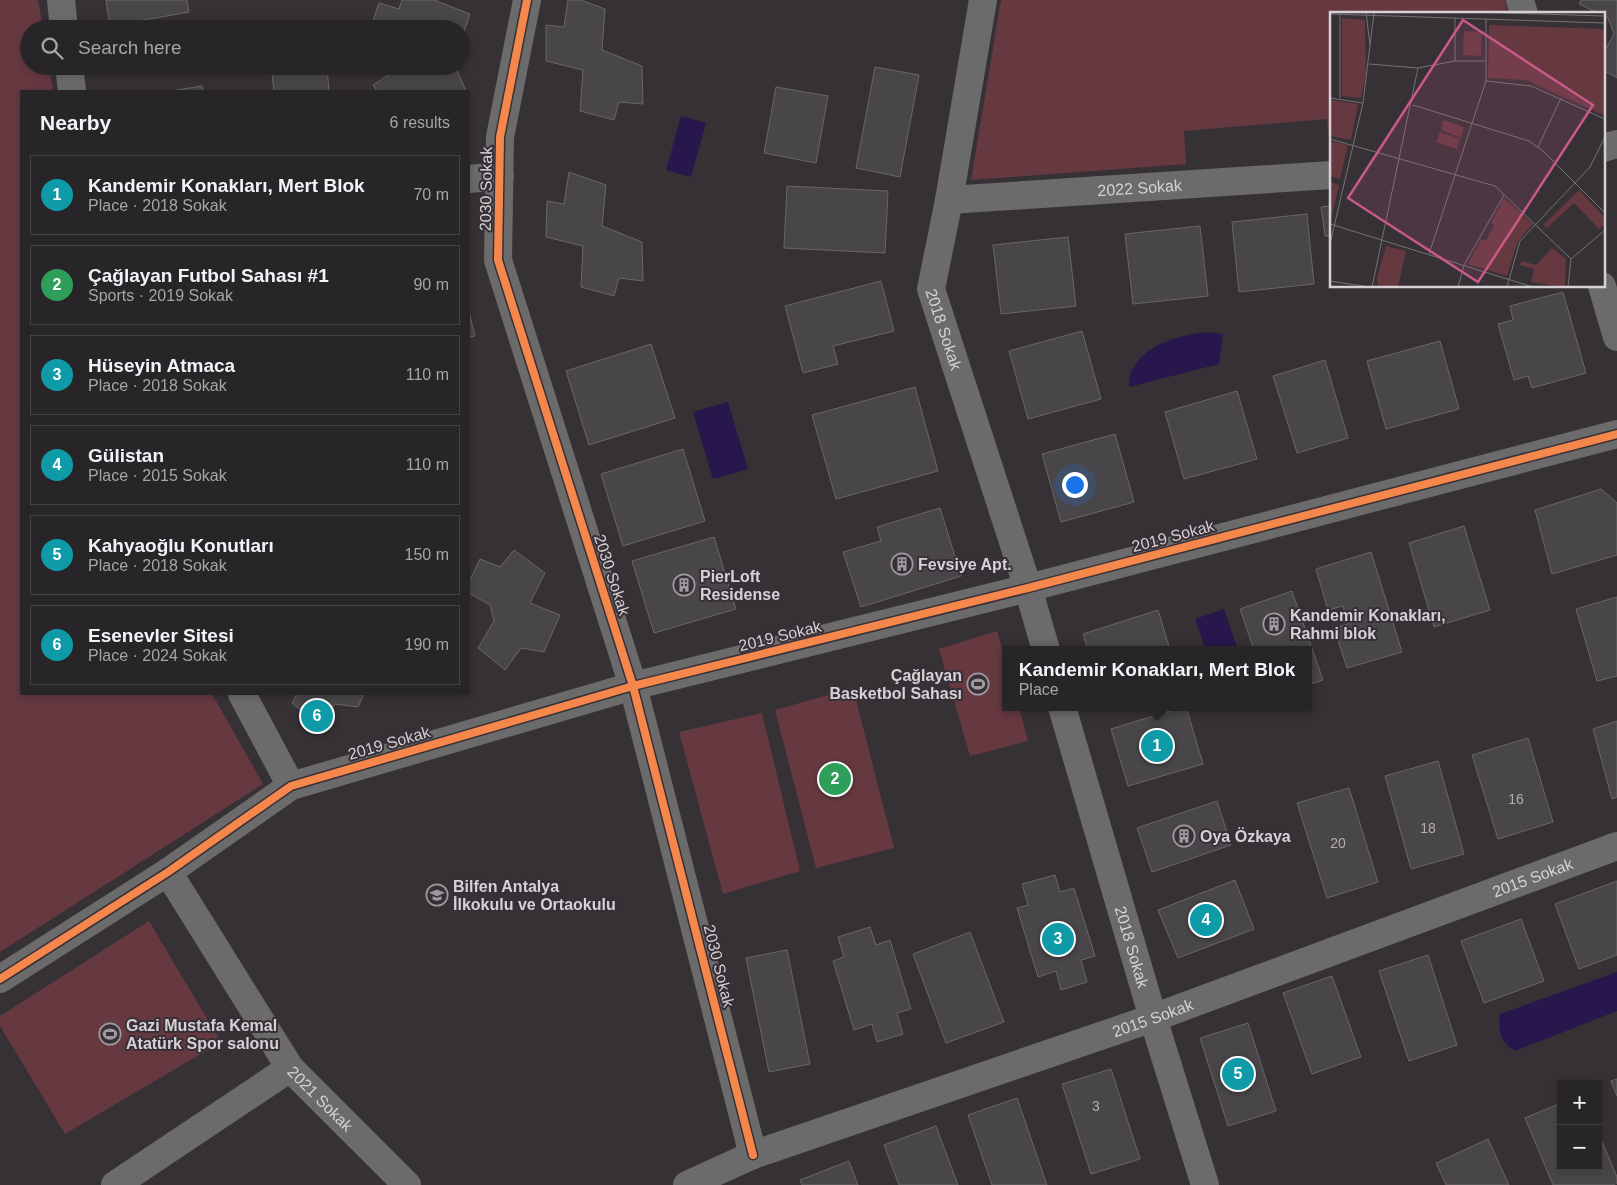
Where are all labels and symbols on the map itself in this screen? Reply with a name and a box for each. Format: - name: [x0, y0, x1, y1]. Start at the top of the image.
- inset map: [1330, 12, 1604, 288]
- street label: 2030 Sokak: [477, 146, 495, 231]
- street label: 2022 Sokak: [1097, 176, 1183, 199]
- street label: 2018 Sokak: [923, 286, 966, 373]
- your location: [1062, 472, 1088, 498]
- street label: 2019 Sokak: [1130, 517, 1217, 555]
- street label: 2030 Sokak: [591, 532, 633, 619]
- building icon: Fevsiye Apt.: [890, 552, 914, 576]
- place label: Fevsiye Apt.: [918, 556, 1012, 573]
- place label: PierLoft Residense: [700, 568, 780, 603]
- building icon: PierLoft Residense: [672, 573, 696, 597]
- place label: Kandemir Konakları, Rahmi blok: [1290, 607, 1446, 642]
- building icon: Kandemir Konakları, Rahmi blok: [1262, 612, 1286, 636]
- street label: 2019 Sokak: [737, 617, 824, 654]
- place label: Çağlayan Basketbol Sahası: [830, 667, 962, 702]
- sports icon: Çağlayan Basketbol Sahası: [966, 672, 990, 696]
- pin: 6: [301, 697, 333, 735]
- street label: 2019 Sokak: [346, 723, 433, 763]
- pin: 1: [1141, 727, 1173, 765]
- pin: 2: [819, 760, 851, 798]
- house number: 16: [1508, 791, 1524, 807]
- house number: 18: [1420, 820, 1436, 836]
- building icon: Oya Özkaya: [1172, 824, 1196, 848]
- place label: Oya Özkaya: [1200, 827, 1291, 845]
- house number: 20: [1330, 835, 1346, 851]
- street label: 2015 Sokak: [1490, 854, 1576, 900]
- place label: Bilfen Antalya İlkokulu ve Ortaokulu: [453, 878, 616, 913]
- school or university icon: Bilfen Antalya İlkokulu ve Ortaokulu: [425, 883, 449, 907]
- pin: 4: [1190, 901, 1222, 939]
- street label: 2018 Sokak: [1112, 904, 1153, 991]
- pin: 3: [1042, 920, 1074, 958]
- street label: 2030 Sokak: [701, 923, 738, 1010]
- street label: 2015 Sokak: [1110, 995, 1196, 1040]
- place label: Gazi Mustafa Kemal Atatürk Spor salonu: [126, 1017, 279, 1052]
- sports icon: Gazi Mustafa Kemal Atatürk Spor salonu: [98, 1022, 122, 1046]
- pin: 5: [1222, 1055, 1254, 1093]
- street label: 2021 Sokak: [285, 1063, 357, 1135]
- house number: 3: [1092, 1098, 1100, 1114]

